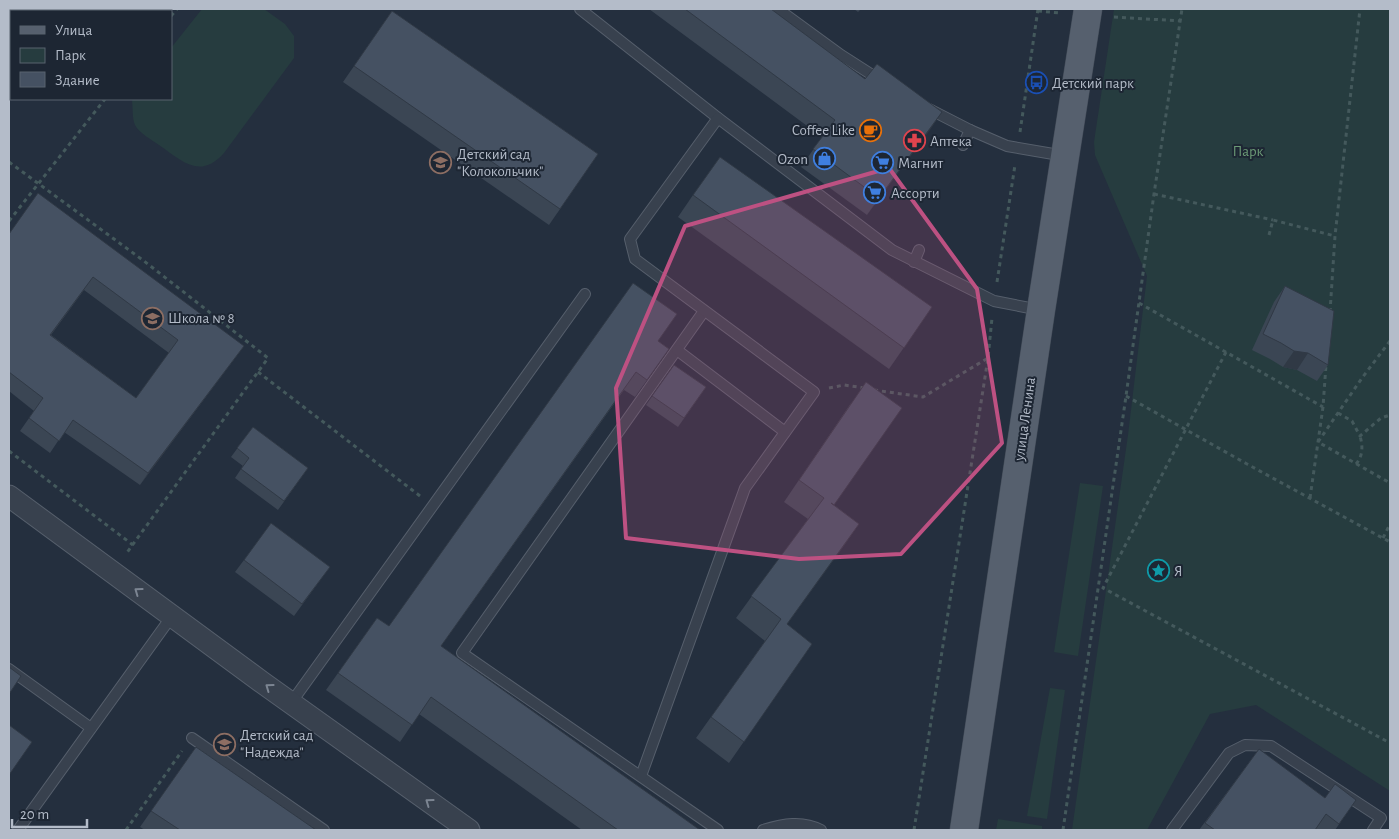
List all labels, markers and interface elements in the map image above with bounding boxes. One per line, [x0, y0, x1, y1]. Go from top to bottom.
legend [10, 10, 172, 100]
text: Улица [55, 23, 92, 38]
text: Парк [55, 48, 86, 63]
bus stop icon: Детский парк [1024, 71, 1048, 95]
text: Здание [55, 73, 100, 88]
place label: Детский парк [1052, 76, 1134, 91]
cafe icon: Coffee Like [859, 118, 883, 142]
place label: Coffee Like [792, 123, 855, 138]
pharmacy icon: Аптека [902, 129, 926, 153]
place label: Аптека [930, 134, 972, 149]
park label: Парк [1233, 144, 1264, 159]
place label: Детский сад "Колокольчик" [457, 147, 543, 179]
shop icon: Ozon [812, 147, 836, 171]
school or university icon: Детский сад "Колокольчик" [429, 151, 453, 175]
supermarket icon: Магнит [870, 151, 894, 175]
place label: Ozon [778, 152, 808, 167]
place label: Магнит [898, 156, 944, 171]
supermarket icon: Ассорти [863, 181, 887, 205]
place label: Ассорти [891, 186, 940, 201]
school or university icon: Школа № 8 [140, 306, 164, 330]
place label: Школа № 8 [168, 311, 235, 326]
street label: улица Ленина [1012, 376, 1038, 463]
place icon: Я [1146, 559, 1170, 583]
place label: Я [1174, 564, 1183, 579]
one-way arrow [134, 588, 144, 597]
one-way arrow [265, 684, 275, 693]
place label: Детский сад "Надежда" [240, 728, 313, 760]
school or university icon: Детский сад "Надежда" [212, 732, 236, 756]
scale bar [12, 796, 88, 828]
one-way arrow [426, 799, 435, 808]
text: 20 m [20, 807, 49, 822]

